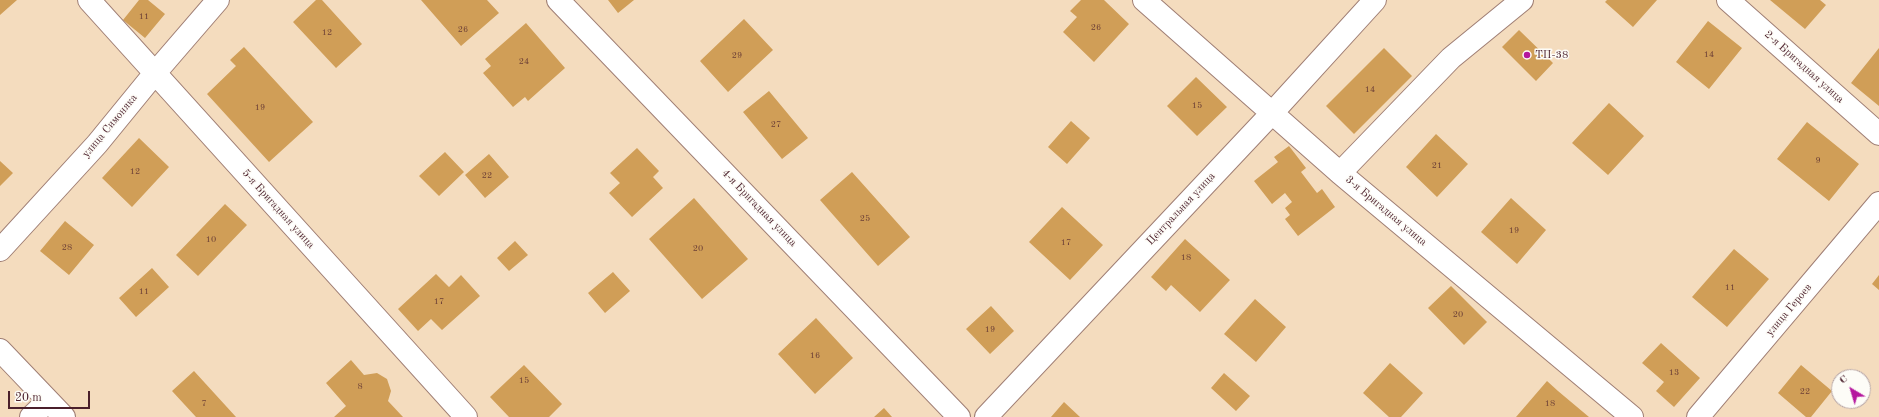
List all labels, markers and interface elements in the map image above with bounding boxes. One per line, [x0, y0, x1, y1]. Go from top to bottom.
house number: 11 [139, 12, 149, 22]
house number: 26 [1091, 23, 1101, 33]
house number: 26 [458, 25, 468, 35]
house number: 12 [322, 28, 332, 38]
street label: 2-я Бригадная улица [1762, 28, 1846, 106]
place label: ТП-38 [1535, 48, 1568, 62]
marker: ТП-38 [1522, 50, 1532, 60]
house number: 14 [1704, 50, 1714, 60]
house number: 29 [732, 51, 742, 61]
house number: 24 [519, 57, 529, 67]
house number: 14 [1365, 85, 1375, 95]
street label: улица Симоняка [80, 91, 140, 161]
house number: 15 [1192, 101, 1202, 111]
house number: 19 [255, 103, 265, 113]
house number: 27 [771, 120, 781, 130]
house number: 9 [1815, 156, 1821, 166]
house number: 21 [1432, 161, 1442, 171]
house number: 12 [130, 167, 140, 177]
street label: 5-я Бригадная улица [239, 167, 317, 251]
street label: 4-я Бригадная улица [719, 167, 799, 249]
street label: Центральная улица [1144, 170, 1218, 248]
house number: 22 [482, 171, 492, 181]
street label: 3-я Бригадная улица [1343, 173, 1429, 249]
house number: 25 [860, 214, 870, 224]
house number: 19 [1509, 226, 1519, 236]
house number: 10 [206, 235, 216, 245]
house number: 17 [1061, 238, 1071, 248]
house number: 28 [62, 243, 72, 253]
house number: 20 [693, 244, 703, 254]
house number: 18 [1181, 253, 1191, 263]
street label: улица Героев [1763, 281, 1815, 339]
house number: 11 [1725, 283, 1735, 293]
house number: 11 [139, 287, 149, 297]
house number: 17 [434, 297, 444, 307]
house number: 20 [1453, 310, 1463, 320]
house number: 19 [985, 325, 995, 335]
house number: 16 [810, 351, 820, 361]
house number: 13 [1669, 368, 1679, 378]
north arrow [1831, 369, 1871, 409]
text: С [1838, 373, 1850, 387]
house number: 15 [519, 376, 529, 386]
house number: 8 [357, 382, 363, 392]
scale bar [10, 383, 92, 409]
house number: 22 [1800, 387, 1810, 397]
text: 20 m [15, 392, 42, 404]
house number: 7 [201, 399, 207, 409]
house number: 18 [1545, 399, 1555, 409]

